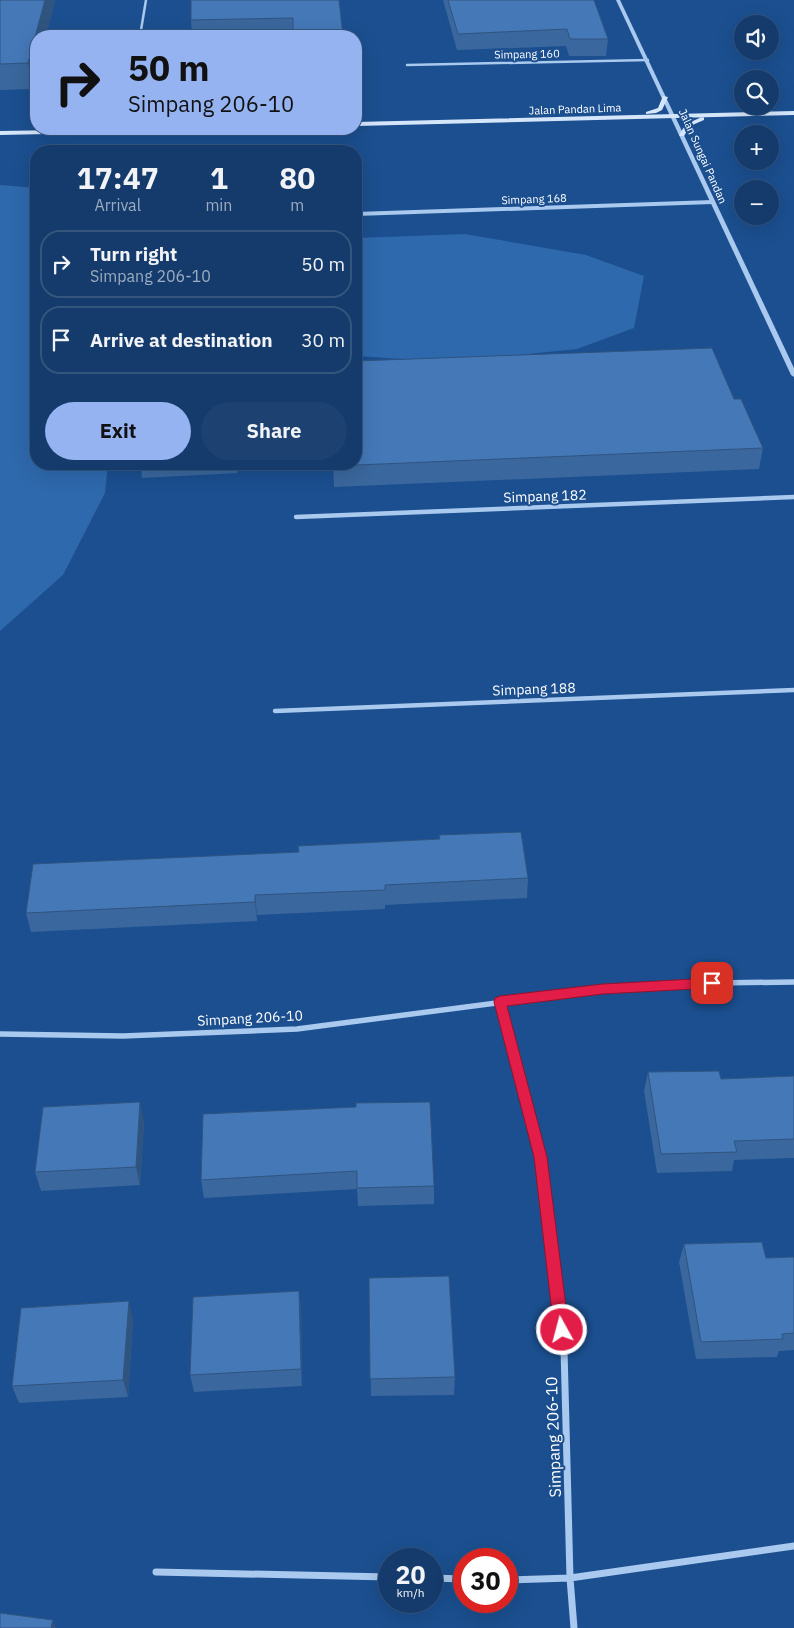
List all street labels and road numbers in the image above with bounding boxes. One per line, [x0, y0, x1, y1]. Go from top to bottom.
street label: Simpang 160 [494, 46, 560, 62]
street label: Jalan Pandan Lima [528, 100, 622, 118]
street label: Jalan Sungai Pandan [676, 106, 730, 206]
street label: Simpang 168 [501, 191, 567, 207]
street label: Simpang 182 [503, 486, 587, 506]
street label: Simpang 188 [492, 679, 576, 699]
street label: Simpang 206-10 [197, 1006, 303, 1030]
street label: Simpang 206-10 [541, 1376, 565, 1498]

